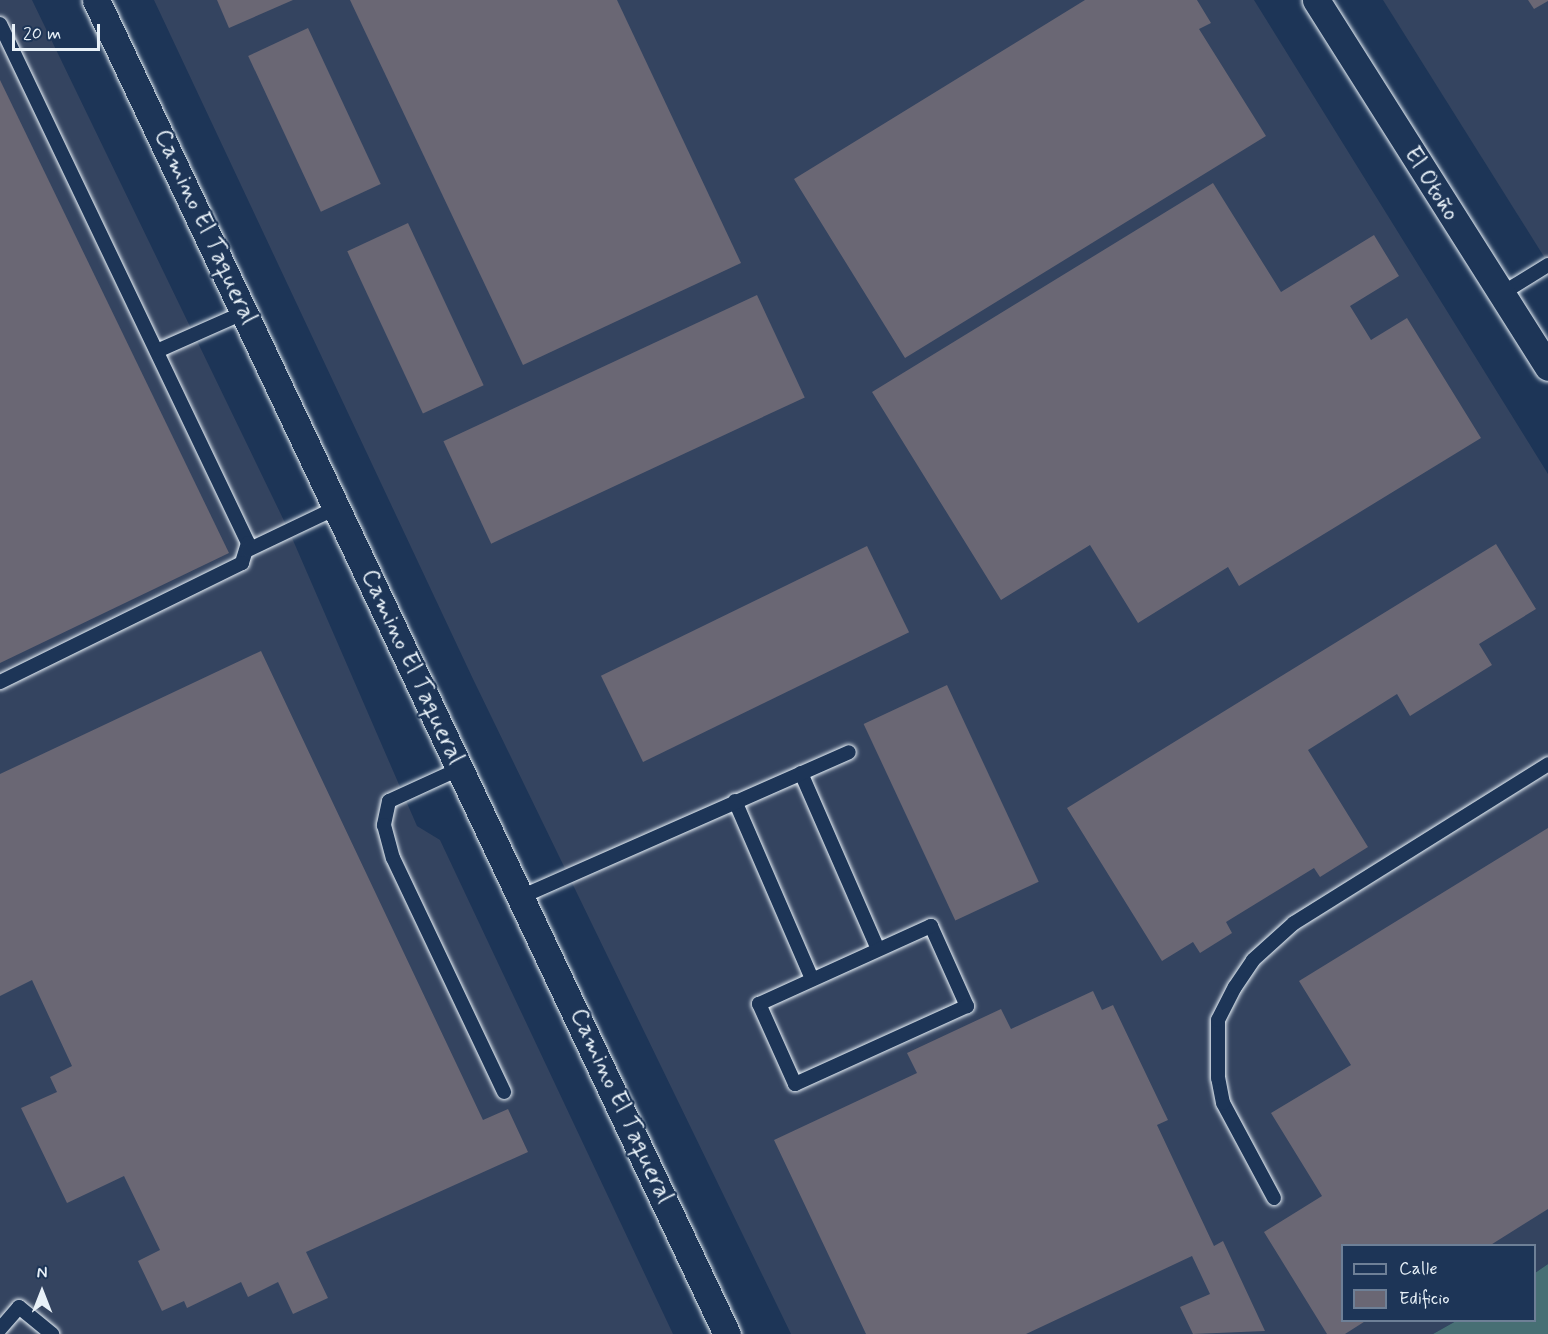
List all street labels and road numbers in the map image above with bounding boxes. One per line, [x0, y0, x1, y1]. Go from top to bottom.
street label: Camino El Taqueral [149, 129, 261, 325]
street label: El Otoño [1395, 139, 1467, 229]
street label: Camino El Taqueral [356, 569, 468, 765]
street label: Camino El Taqueral [565, 1008, 677, 1204]

